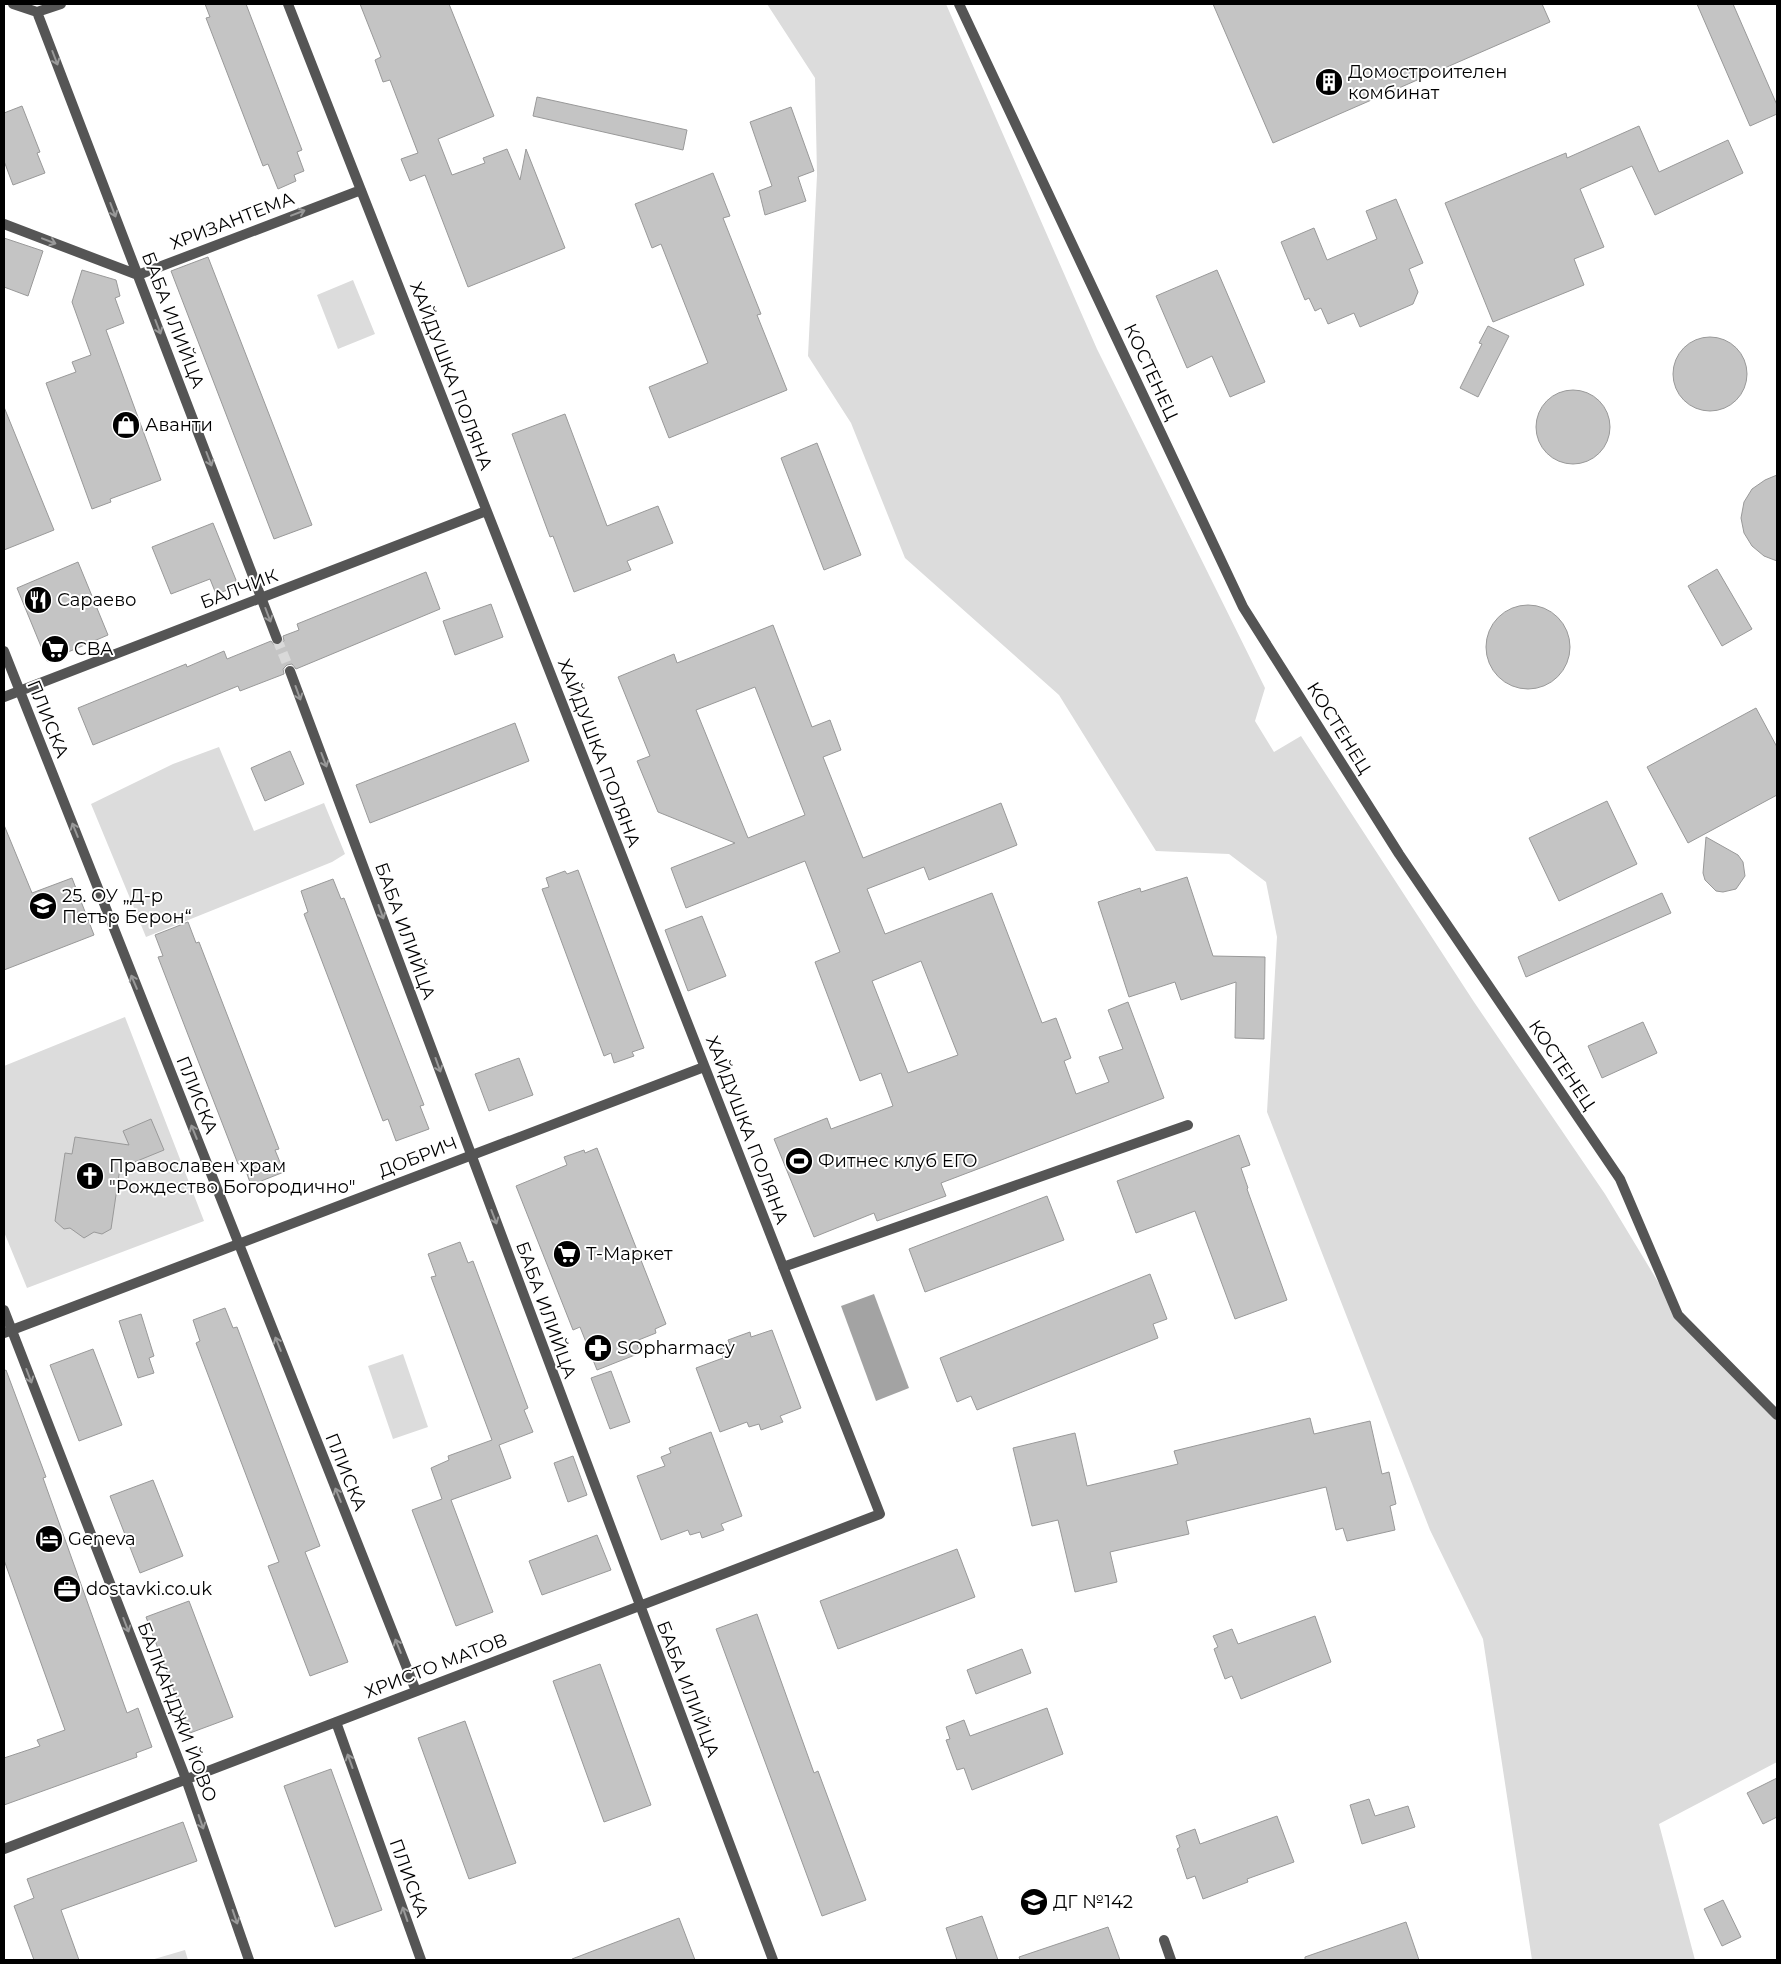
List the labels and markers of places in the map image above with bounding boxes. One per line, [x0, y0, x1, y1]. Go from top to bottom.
place label: Домостроителен комбинат [1348, 61, 1507, 104]
building icon: Домостроителен комбинат [1314, 67, 1344, 97]
shop icon: Аванти [111, 410, 141, 440]
place label: Аванти [145, 414, 213, 436]
restaurant icon: Сараево [23, 585, 53, 615]
place label: Сараево [57, 589, 137, 611]
supermarket icon: CBA [40, 634, 70, 664]
place label: CBA [74, 638, 113, 660]
place label: 25. ОУ „Д-р Петър Берон“ [62, 885, 192, 928]
school or university icon: 25. ОУ „Д-р Петър Берон“ [28, 891, 58, 921]
sports icon: Фитнес клуб ЕГО [784, 1146, 814, 1176]
place label: Фитнес клуб ЕГО [818, 1150, 978, 1172]
place label: Православен храм "Рождество Богородично" [109, 1155, 355, 1198]
church icon: Православен храм "Рождество Богородично" [75, 1161, 105, 1191]
supermarket icon: Т-Маркет [552, 1239, 582, 1269]
place label: Т-Маркет [586, 1243, 673, 1265]
pharmacy icon: SOpharmacy [583, 1333, 613, 1363]
place label: SOpharmacy [617, 1337, 735, 1359]
hotel icon: Geneva [34, 1524, 64, 1554]
place label: Geneva [68, 1528, 136, 1550]
office icon: dostavki.co.uk [52, 1574, 82, 1604]
place label: dostavki.co.uk [86, 1578, 212, 1600]
school or university icon: ДГ №142 [1019, 1887, 1049, 1917]
place label: ДГ №142 [1053, 1891, 1133, 1913]

